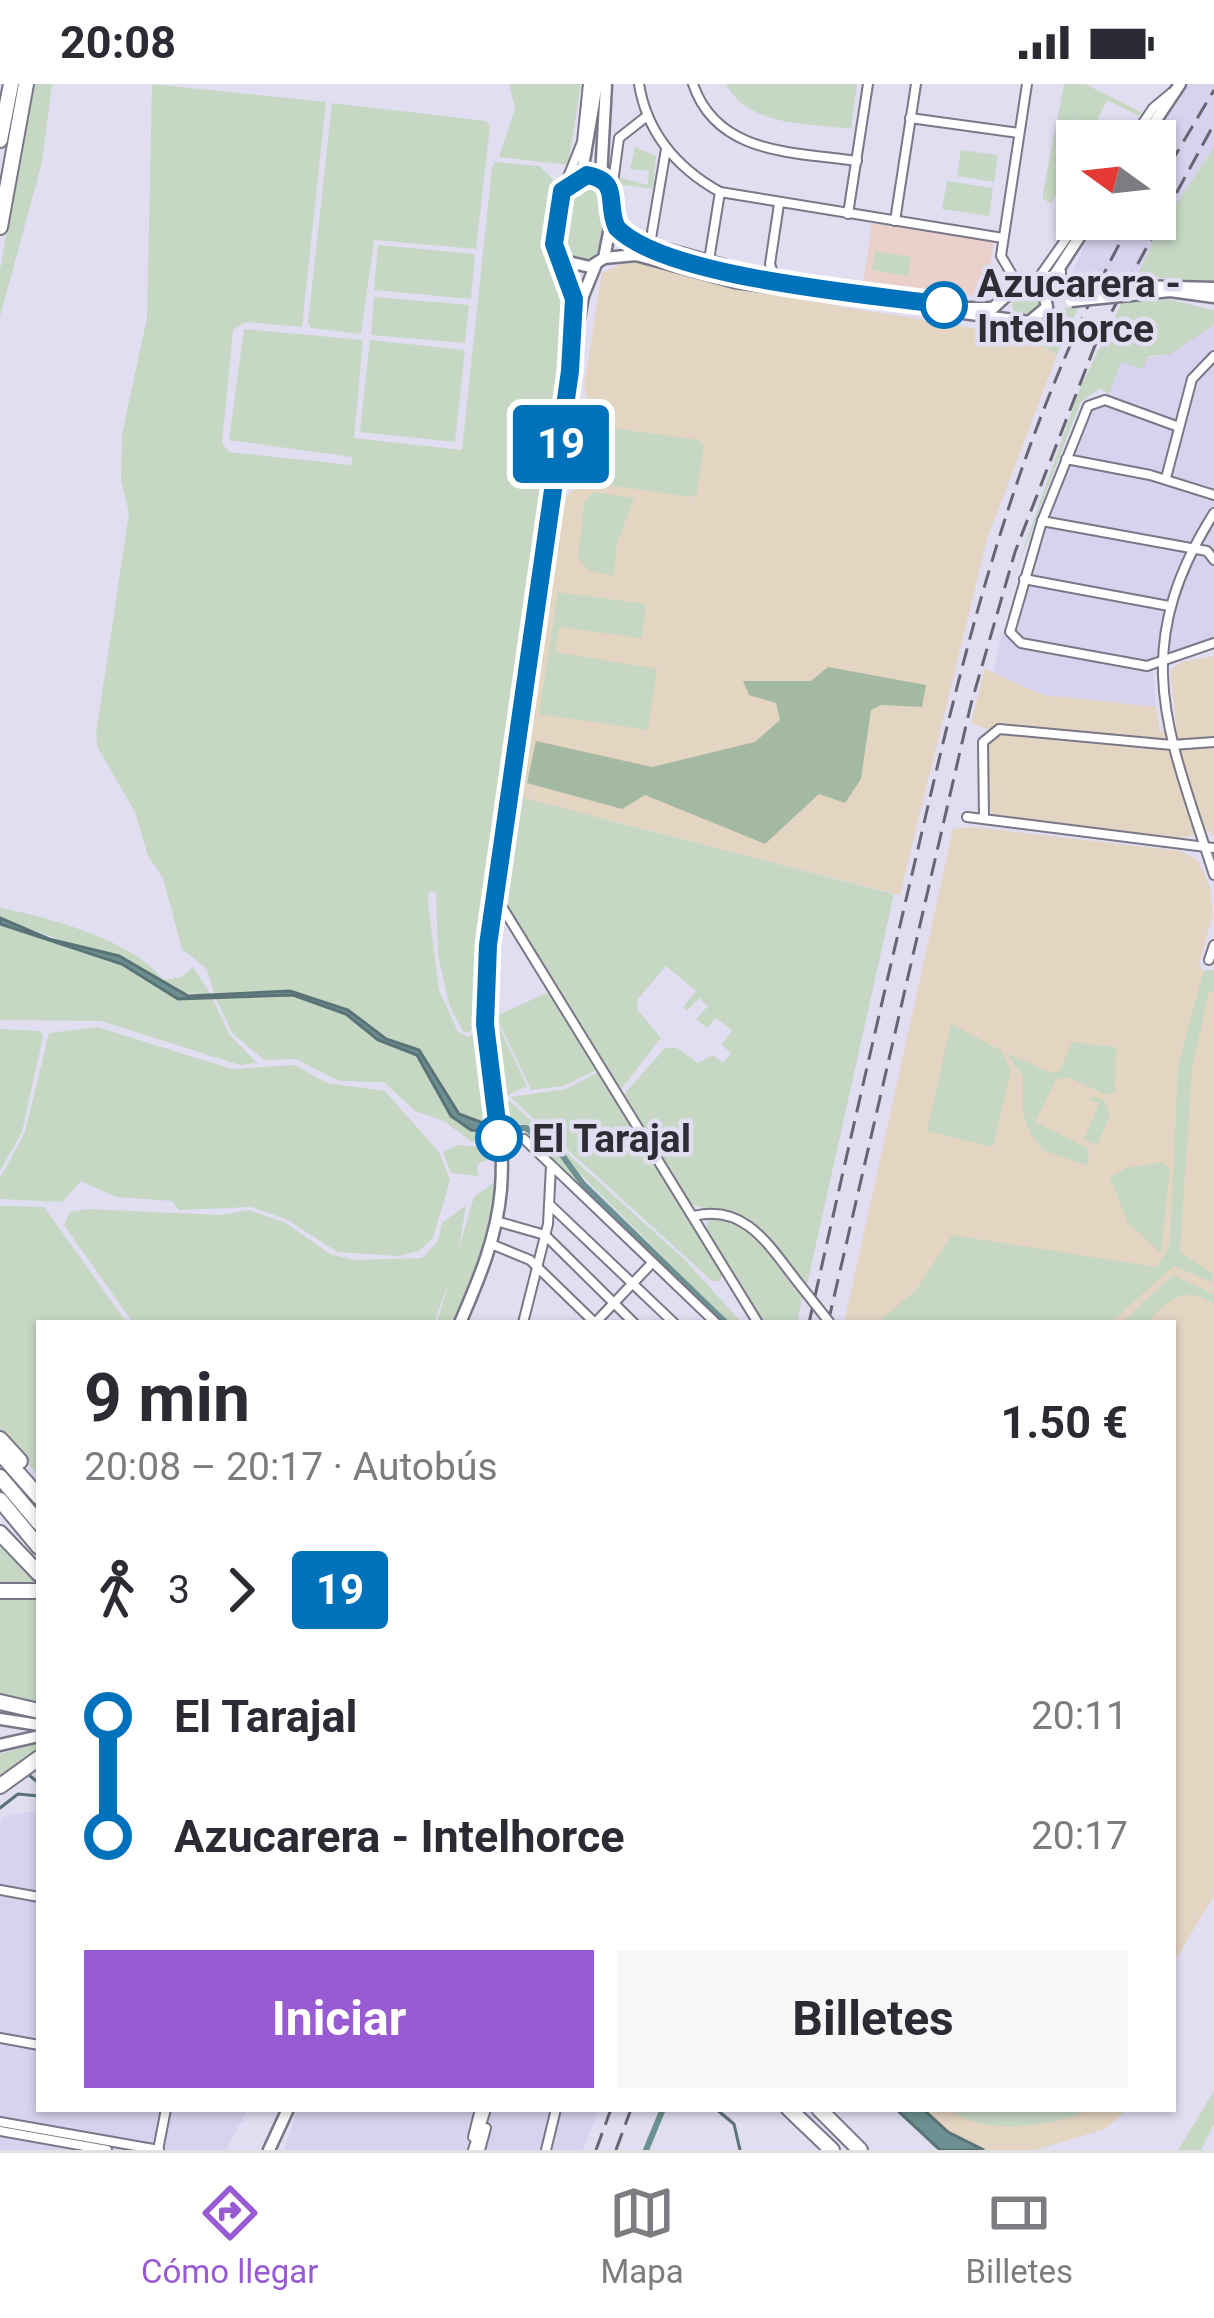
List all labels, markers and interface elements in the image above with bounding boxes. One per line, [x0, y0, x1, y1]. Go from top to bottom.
text: 20:08 [60, 16, 176, 69]
north arrow [1056, 120, 1176, 240]
map controls [1056, 120, 1176, 240]
place label: Azucarera - Intelhorce [977, 261, 1181, 352]
marker: Azucarera - Intelhorce [922, 283, 966, 327]
line badge: 19 [507, 405, 615, 483]
text: 19 [537, 419, 585, 468]
marker: El Tarajal [477, 1116, 521, 1160]
place label: El Tarajal [532, 1116, 691, 1162]
text: 9 min [84, 1360, 250, 1437]
text: 1.50 € [1000, 1396, 1128, 1449]
text: 20:08 – 20:17 · Autobús [84, 1444, 498, 1490]
icon: walk [84, 1557, 150, 1623]
icon: forward [208, 1557, 274, 1623]
text: 19 [316, 1565, 364, 1614]
text: 3 [168, 1567, 190, 1613]
text: El Tarajal [174, 1690, 357, 1743]
text: 20:11 [1031, 1693, 1128, 1739]
text: Azucarera - Intelhorce [174, 1810, 625, 1863]
text: 20:17 [1031, 1813, 1128, 1859]
button: Iniciar [84, 1950, 594, 2088]
button: Billetes [618, 1950, 1128, 2088]
tab: Cómo llegar [141, 2180, 318, 2291]
tab: Mapa [600, 2180, 684, 2291]
tab: Billetes [966, 2180, 1073, 2291]

